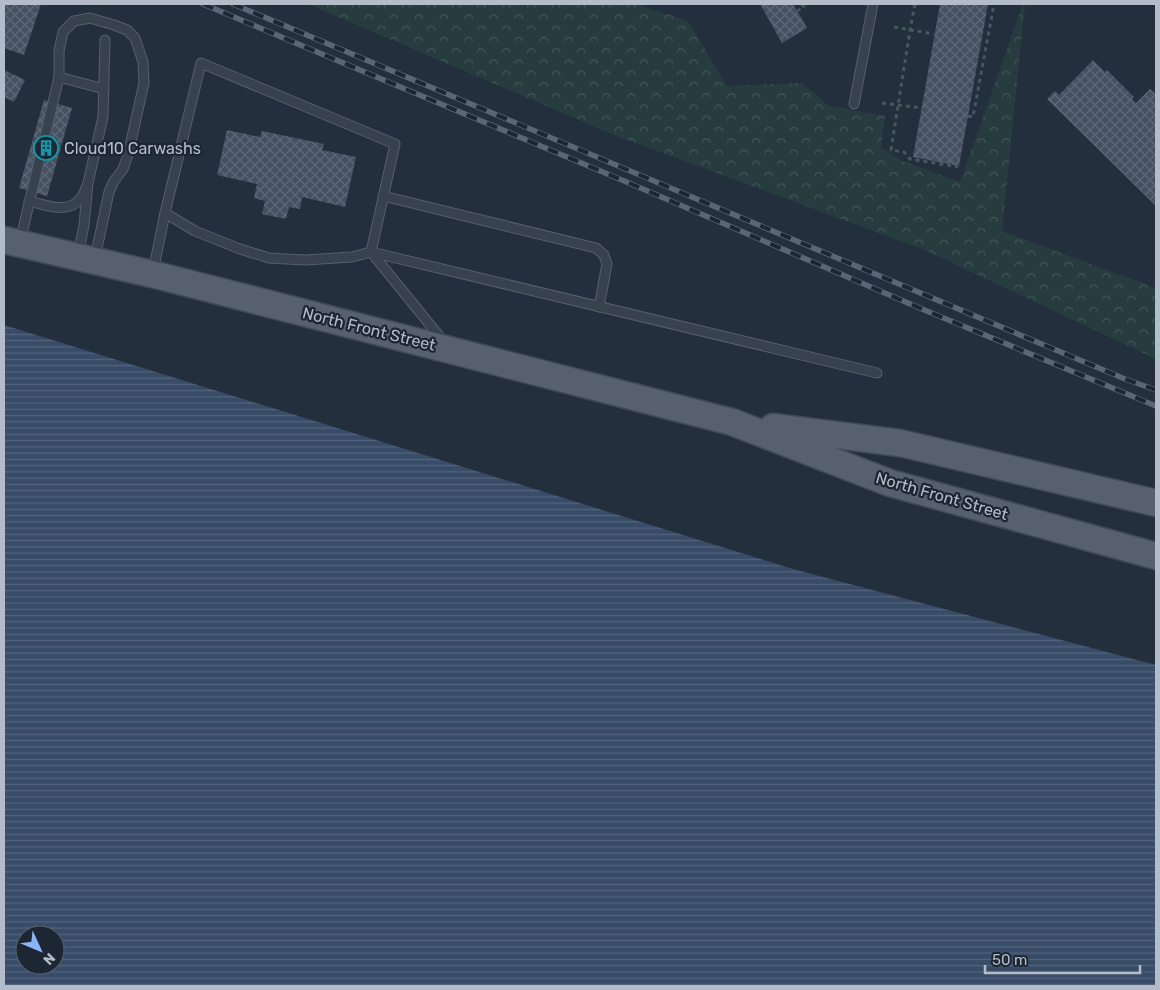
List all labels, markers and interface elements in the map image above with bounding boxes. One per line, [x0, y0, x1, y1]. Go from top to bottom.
building icon: Cloud10 Carwashs [33, 135, 59, 161]
place label: Cloud10 Carwashs [64, 139, 201, 158]
street label: North Front Street [300, 303, 438, 355]
street label: North Front Street [874, 468, 1010, 524]
north arrow [15, 925, 65, 975]
scale bar [985, 942, 1140, 974]
text: N [39, 949, 59, 968]
text: 50 m [992, 951, 1027, 969]

